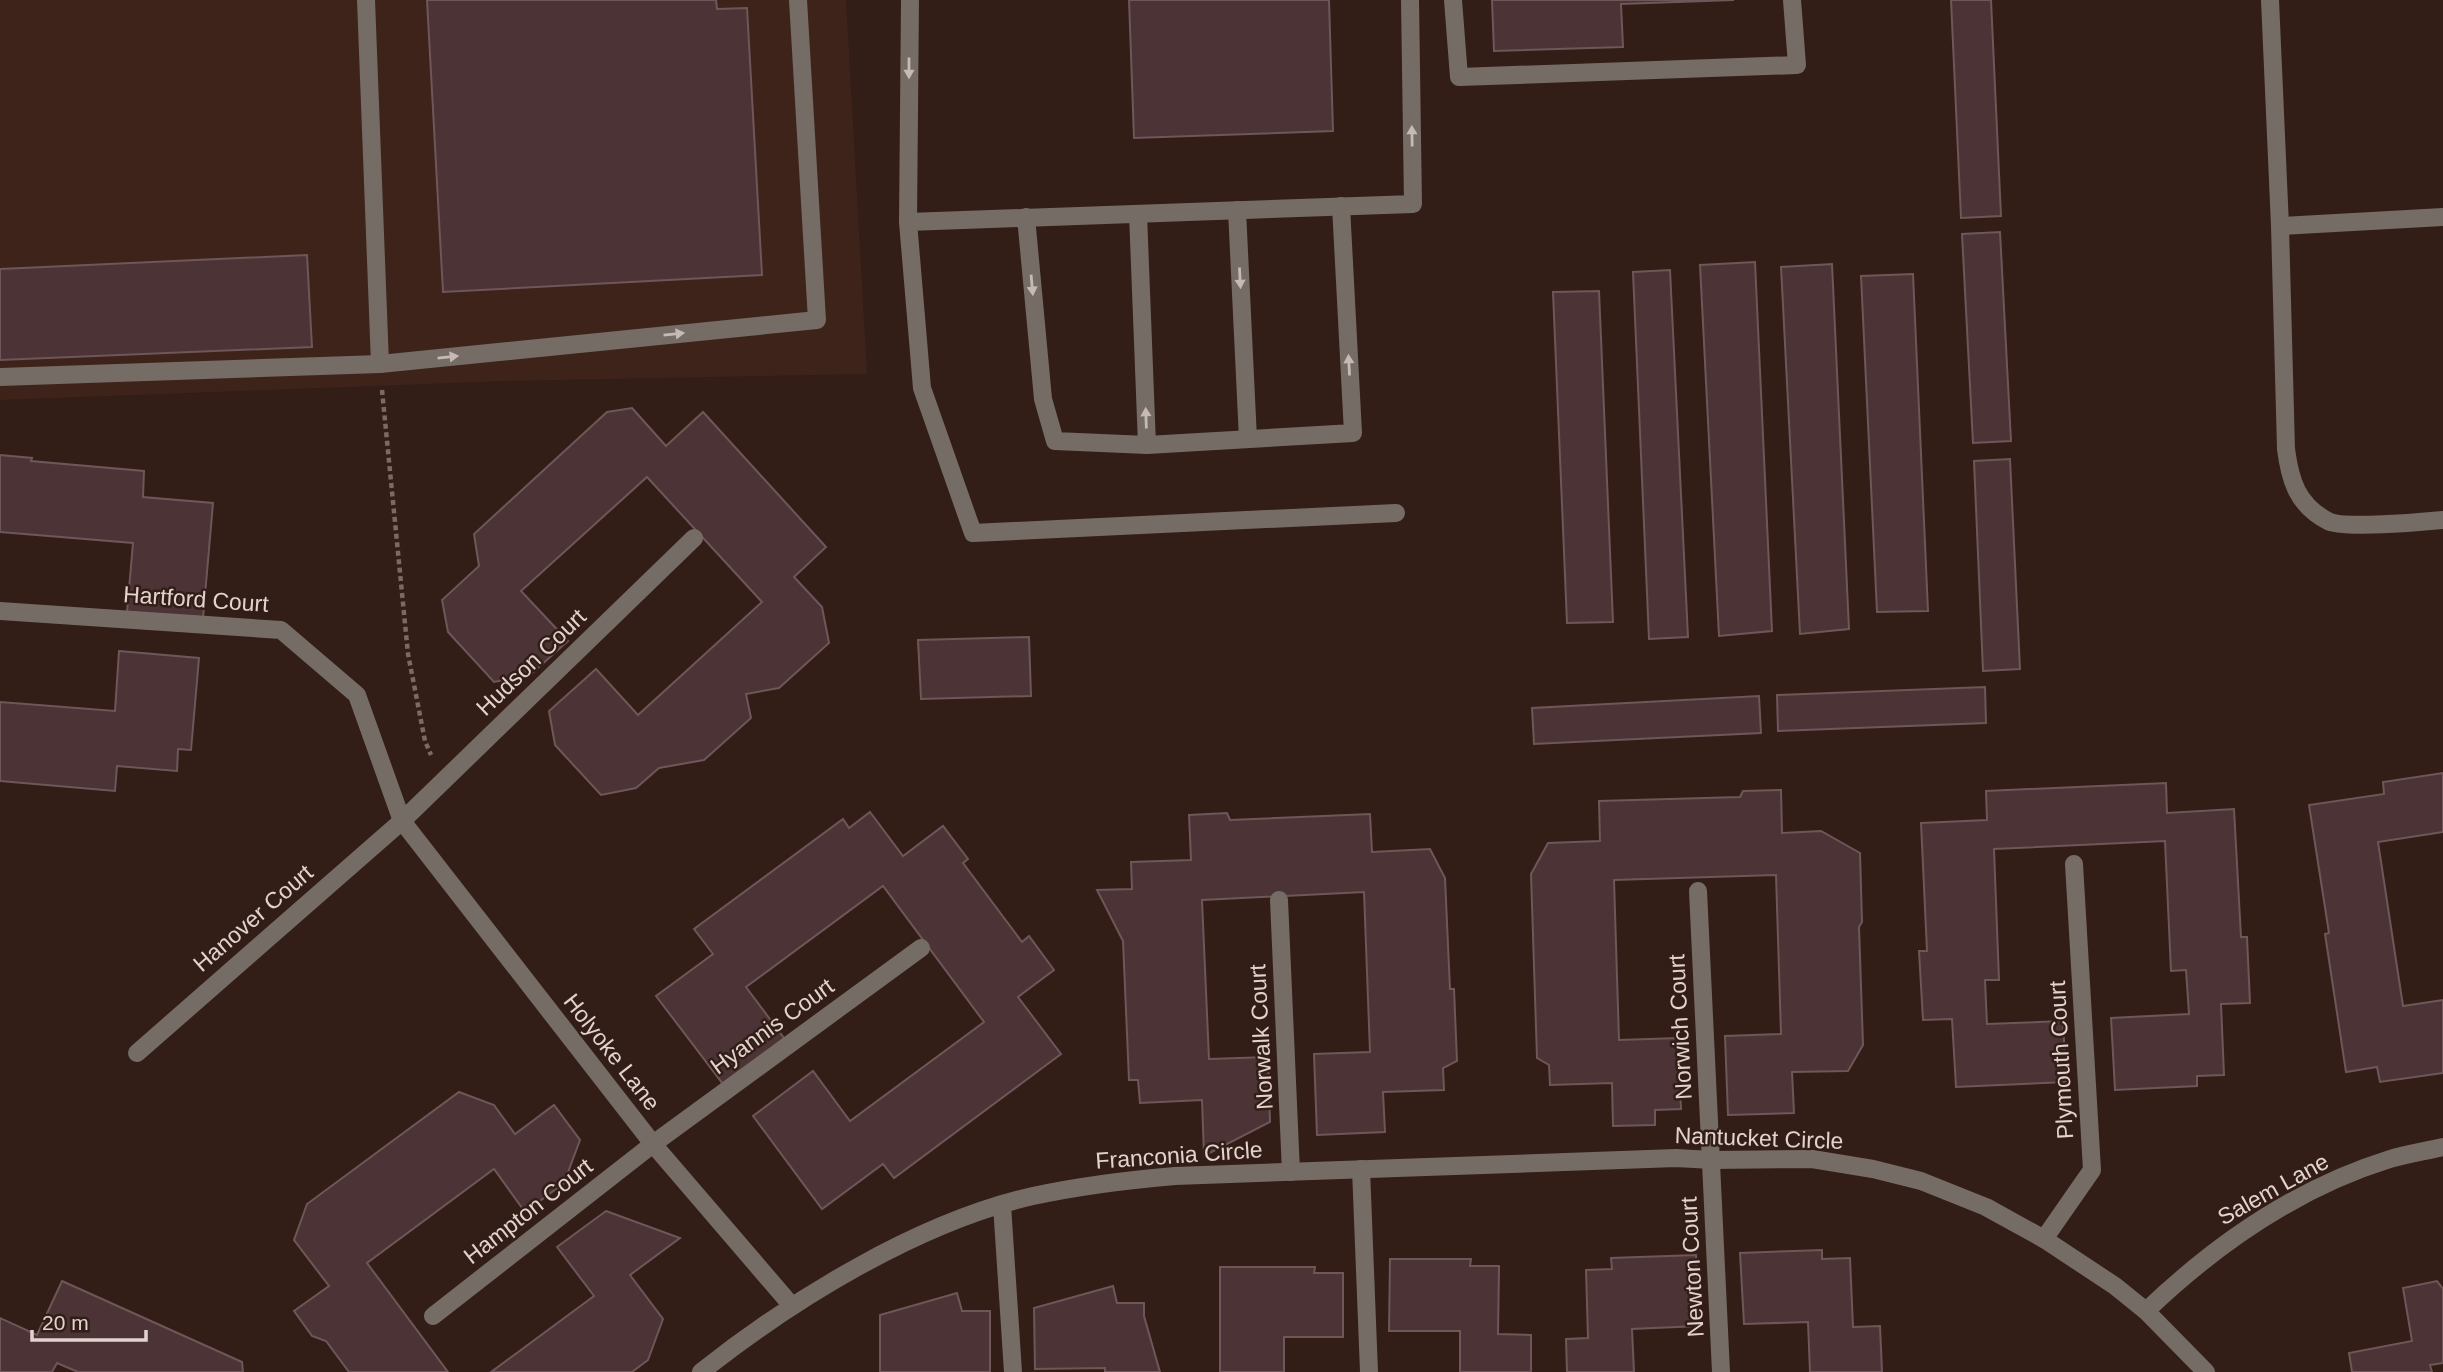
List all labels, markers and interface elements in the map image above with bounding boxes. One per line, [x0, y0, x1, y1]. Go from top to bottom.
one-way arrow [903, 57, 915, 79]
one-way arrow [1406, 124, 1418, 146]
one-way arrow [1235, 267, 1246, 289]
one-way arrow [1027, 275, 1038, 297]
one-way arrow [664, 328, 686, 339]
one-way arrow [437, 351, 459, 362]
one-way arrow [1344, 354, 1355, 376]
one-way arrow [1140, 407, 1152, 429]
street label: Hartford Court [122, 581, 270, 617]
street label: Hudson Court [471, 603, 592, 721]
street label: Hanover Court [188, 859, 318, 977]
street label: Norwich Court [1663, 953, 1697, 1100]
street label: Norwalk Court [1244, 963, 1278, 1110]
street label: Hyannis Court [705, 972, 839, 1079]
street label: Plymouth Court [2044, 980, 2078, 1140]
street label: Holyoke Lane [558, 989, 666, 1115]
street label: Nantucket Circle [1674, 1122, 1844, 1154]
street label: Franconia Circle [1095, 1136, 1263, 1174]
street label: Salem Lane [2213, 1148, 2333, 1230]
street label: Hampton Court [459, 1152, 598, 1269]
street label: Newton Court [1675, 1196, 1709, 1338]
scale bar [32, 1298, 145, 1342]
text: 20 m [42, 1311, 89, 1334]

